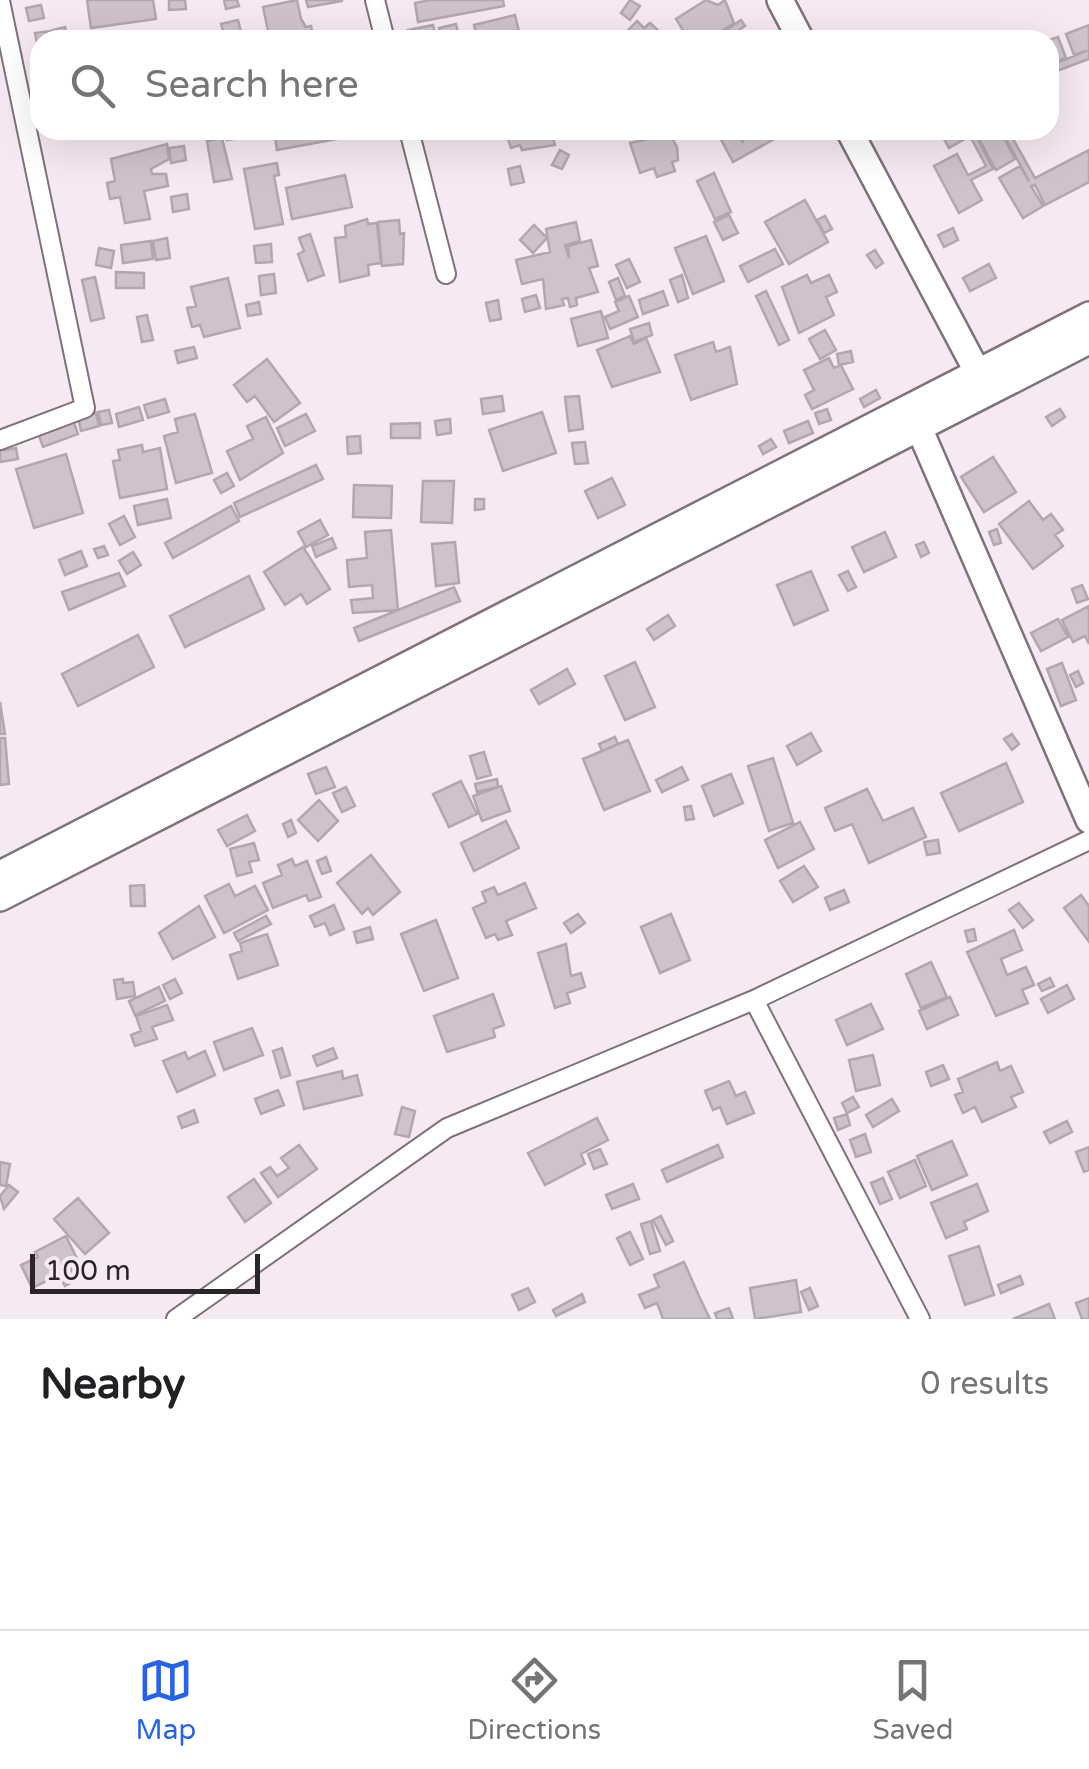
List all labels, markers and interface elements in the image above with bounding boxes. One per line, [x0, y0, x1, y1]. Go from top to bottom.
search box [30, 30, 1059, 140]
icon: search [65, 58, 120, 113]
text: Search here [145, 62, 359, 108]
scale bar [30, 1249, 260, 1294]
text: 100 m [45, 1254, 131, 1288]
text: Nearby [40, 1359, 185, 1410]
text: 0 results [920, 1365, 1049, 1403]
tab: Map [136, 1653, 196, 1747]
tab: Directions [467, 1653, 601, 1747]
tab: Saved [872, 1653, 953, 1747]

